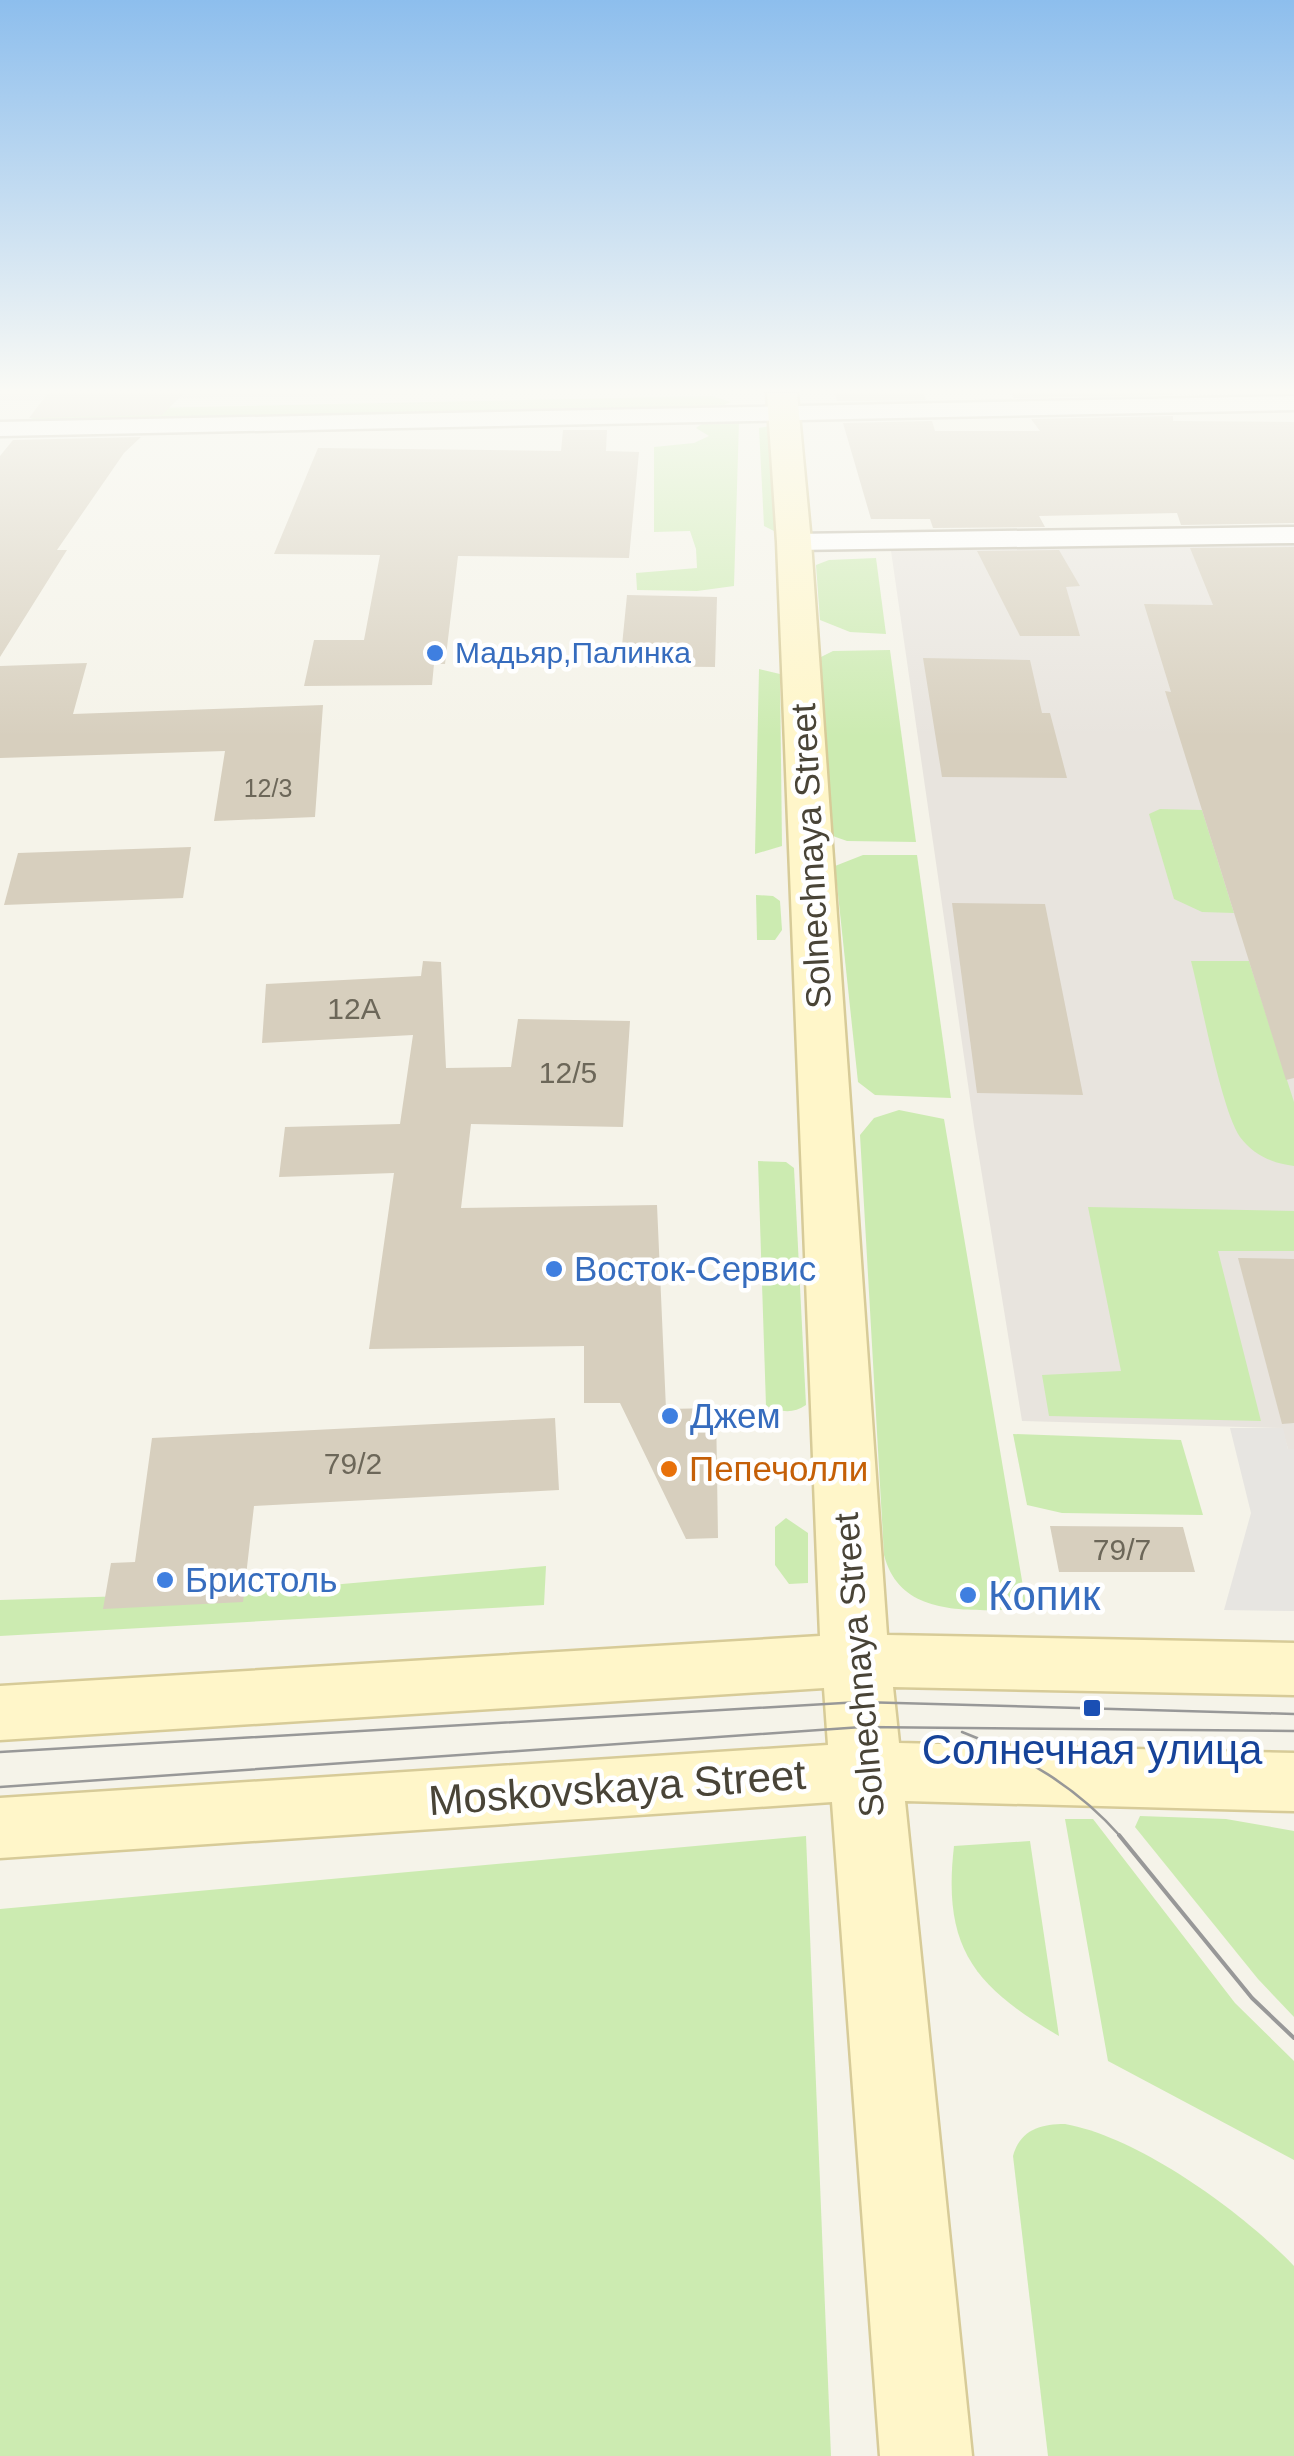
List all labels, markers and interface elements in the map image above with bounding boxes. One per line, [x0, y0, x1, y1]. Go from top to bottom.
place label: Мадьяр,Палинка [455, 636, 691, 669]
marker: Мадьяр,Палинка [424, 642, 446, 664]
street label: Solnechnaya Street [783, 702, 838, 1010]
house number: 12/3 [244, 774, 292, 802]
house number: 12А [327, 992, 381, 1025]
house number: 12/5 [539, 1056, 597, 1089]
place label: Восток-Сервис [574, 1249, 816, 1288]
marker: Восток-Сервис [543, 1258, 565, 1280]
place label: Джем [690, 1396, 781, 1435]
marker: Джем [659, 1405, 681, 1427]
house number: 79/2 [324, 1447, 382, 1480]
place label: Пепечолли [689, 1449, 868, 1488]
marker: Пепечолли [658, 1458, 680, 1480]
street label: Solnechnaya Street [826, 1511, 891, 1819]
house number: 79/7 [1093, 1533, 1151, 1566]
place label: Бристоль [185, 1560, 337, 1599]
marker: Бристоль [154, 1569, 176, 1591]
place label: Копик [988, 1572, 1101, 1619]
marker: Копик [957, 1584, 979, 1606]
marker: Солнечная улица [1081, 1697, 1103, 1719]
place label: Солнечная улица [922, 1726, 1263, 1773]
street label: Moskovskaya Street [427, 1751, 808, 1824]

